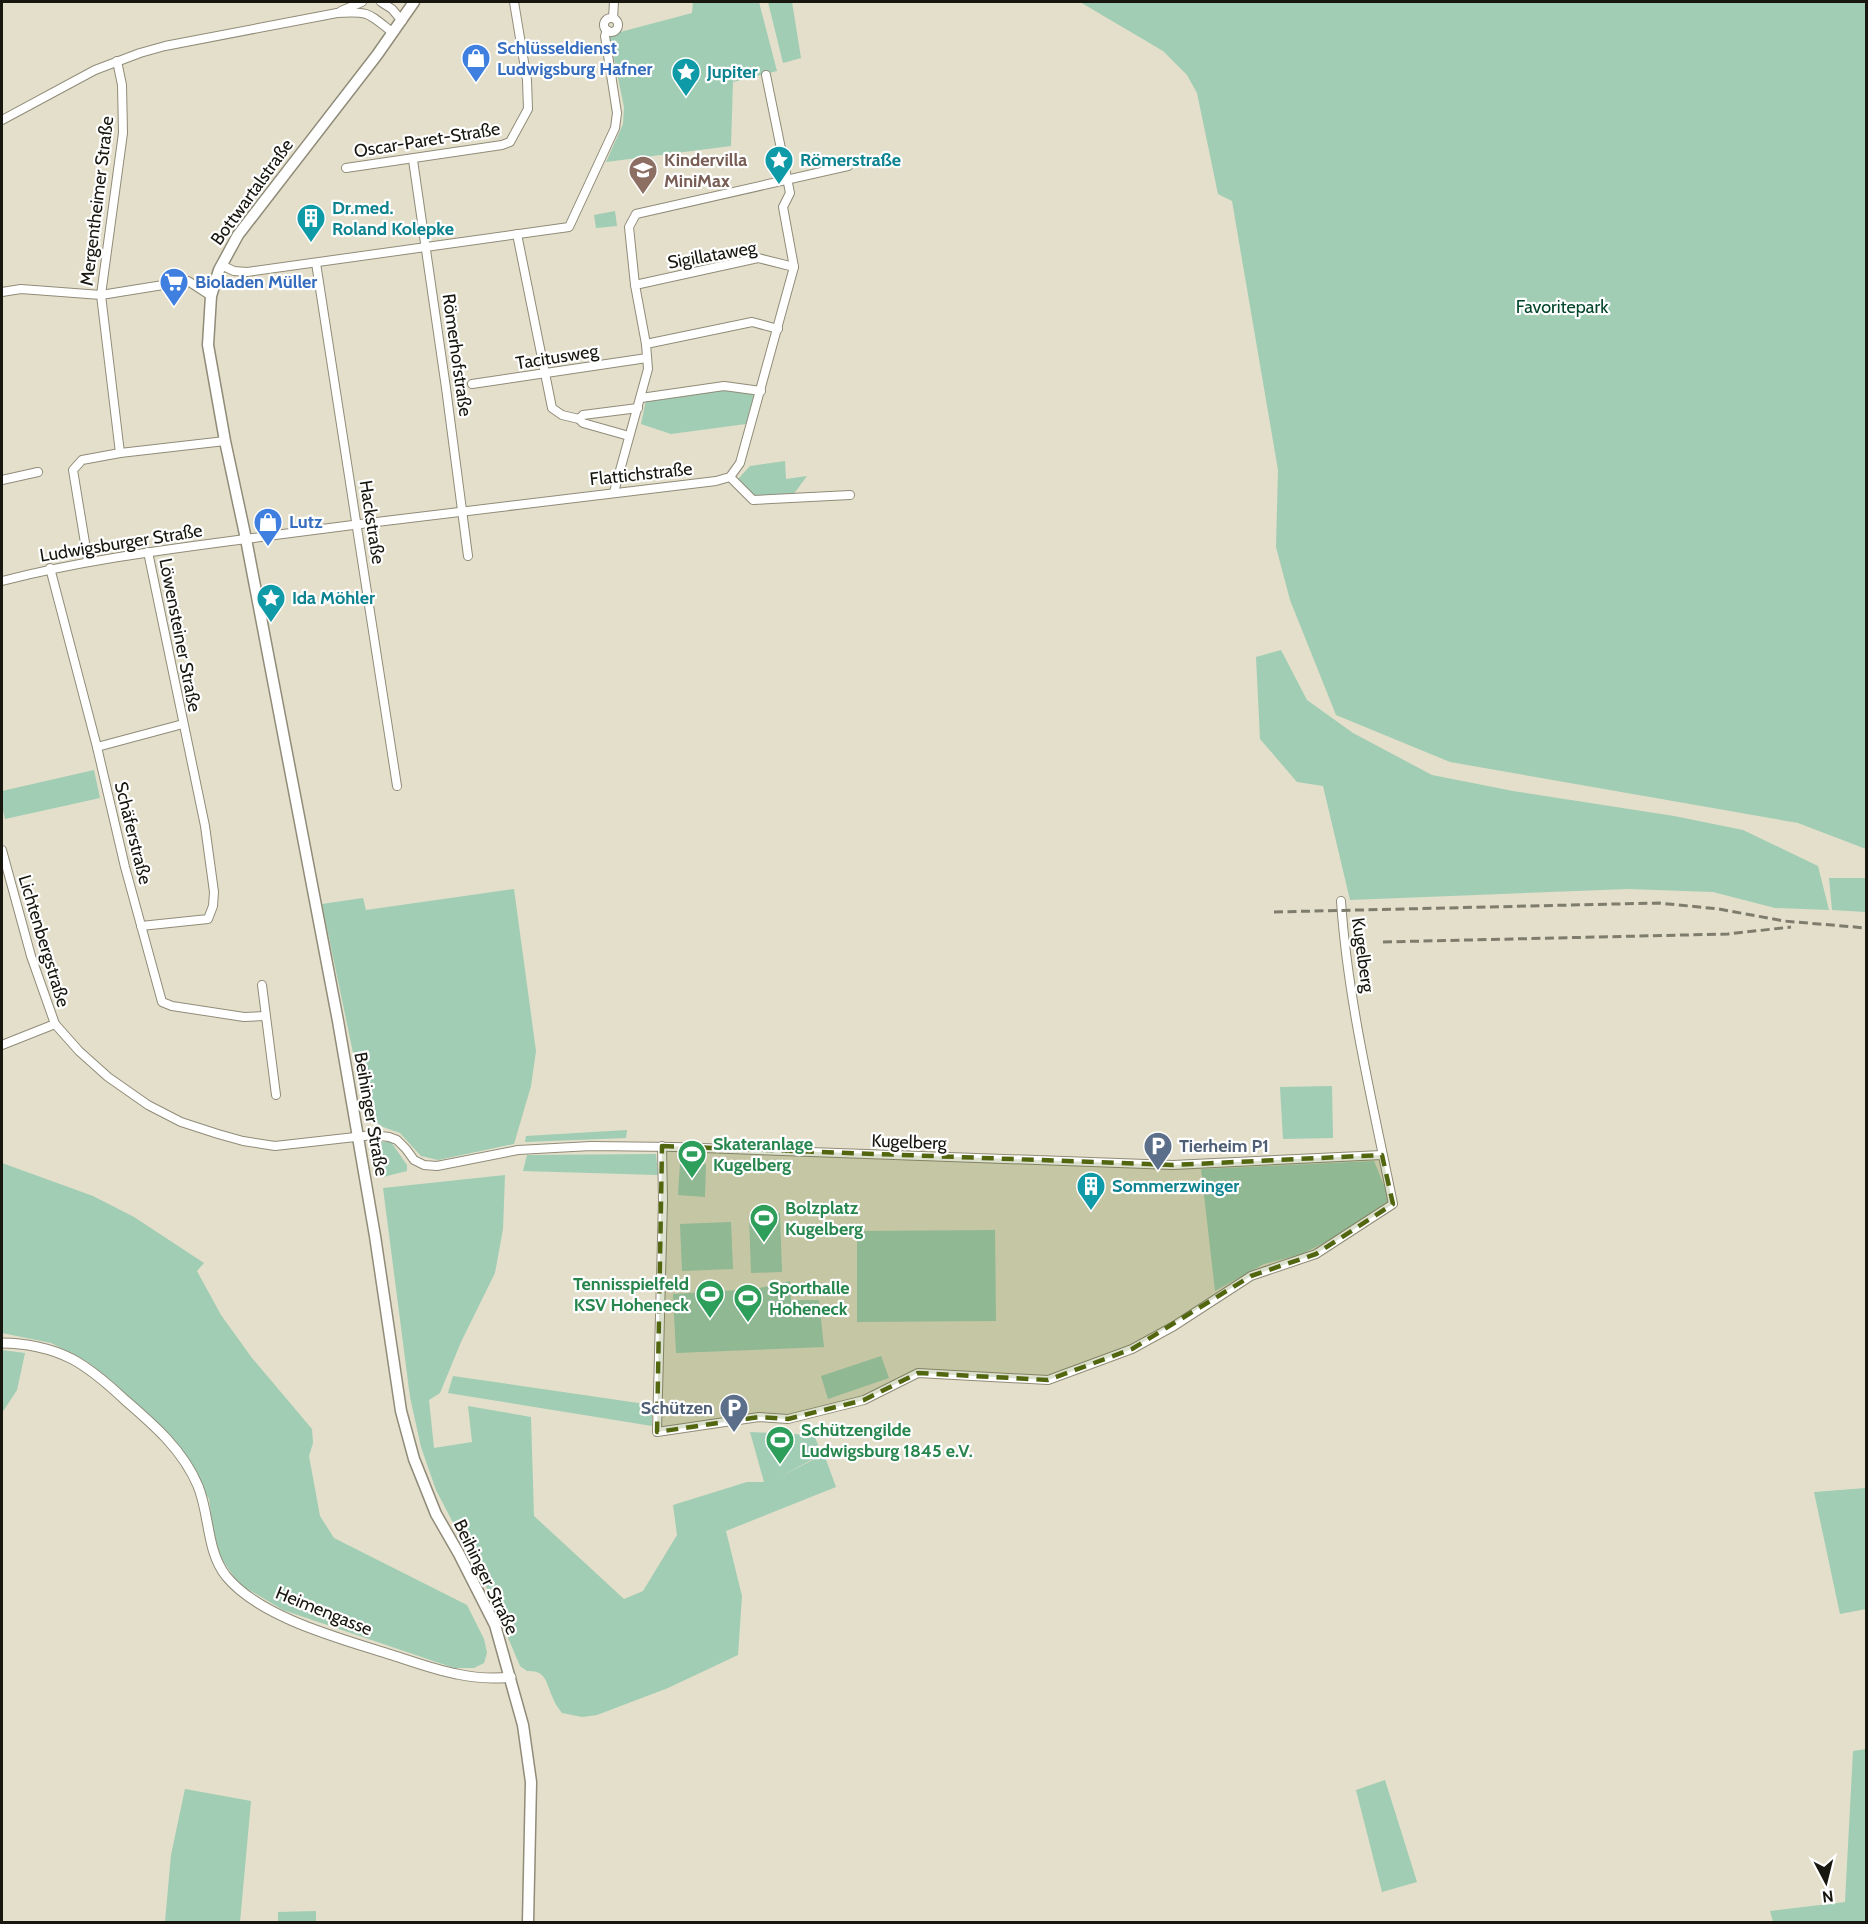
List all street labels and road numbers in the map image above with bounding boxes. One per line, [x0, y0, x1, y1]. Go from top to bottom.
street label: Mergentheimer Straße [76, 115, 118, 287]
street label: Oscar-Paret-Straße [352, 118, 502, 162]
street label: Bottwartalstraße [206, 135, 298, 249]
street label: Sigillataweg [666, 236, 759, 274]
street label: Römerhofstraße [437, 292, 477, 418]
street label: Tacitusweg [514, 339, 601, 374]
street label: Flattichstraße [589, 458, 693, 490]
street label: Hackstraße [355, 478, 389, 566]
street label: Ludwigsburger Straße [38, 519, 204, 567]
street label: Löwensteiner Straße [154, 556, 206, 714]
street label: Schäferstraße [110, 779, 156, 887]
street label: Lichtenbergstraße [13, 872, 75, 1010]
street label: Kugelberg [1347, 916, 1379, 995]
street label: Beihinger Straße [349, 1050, 393, 1178]
street label: Kugelberg [871, 1130, 948, 1154]
street label: Beihinger Straße [449, 1516, 523, 1638]
street label: Heimengasse [272, 1582, 376, 1640]

